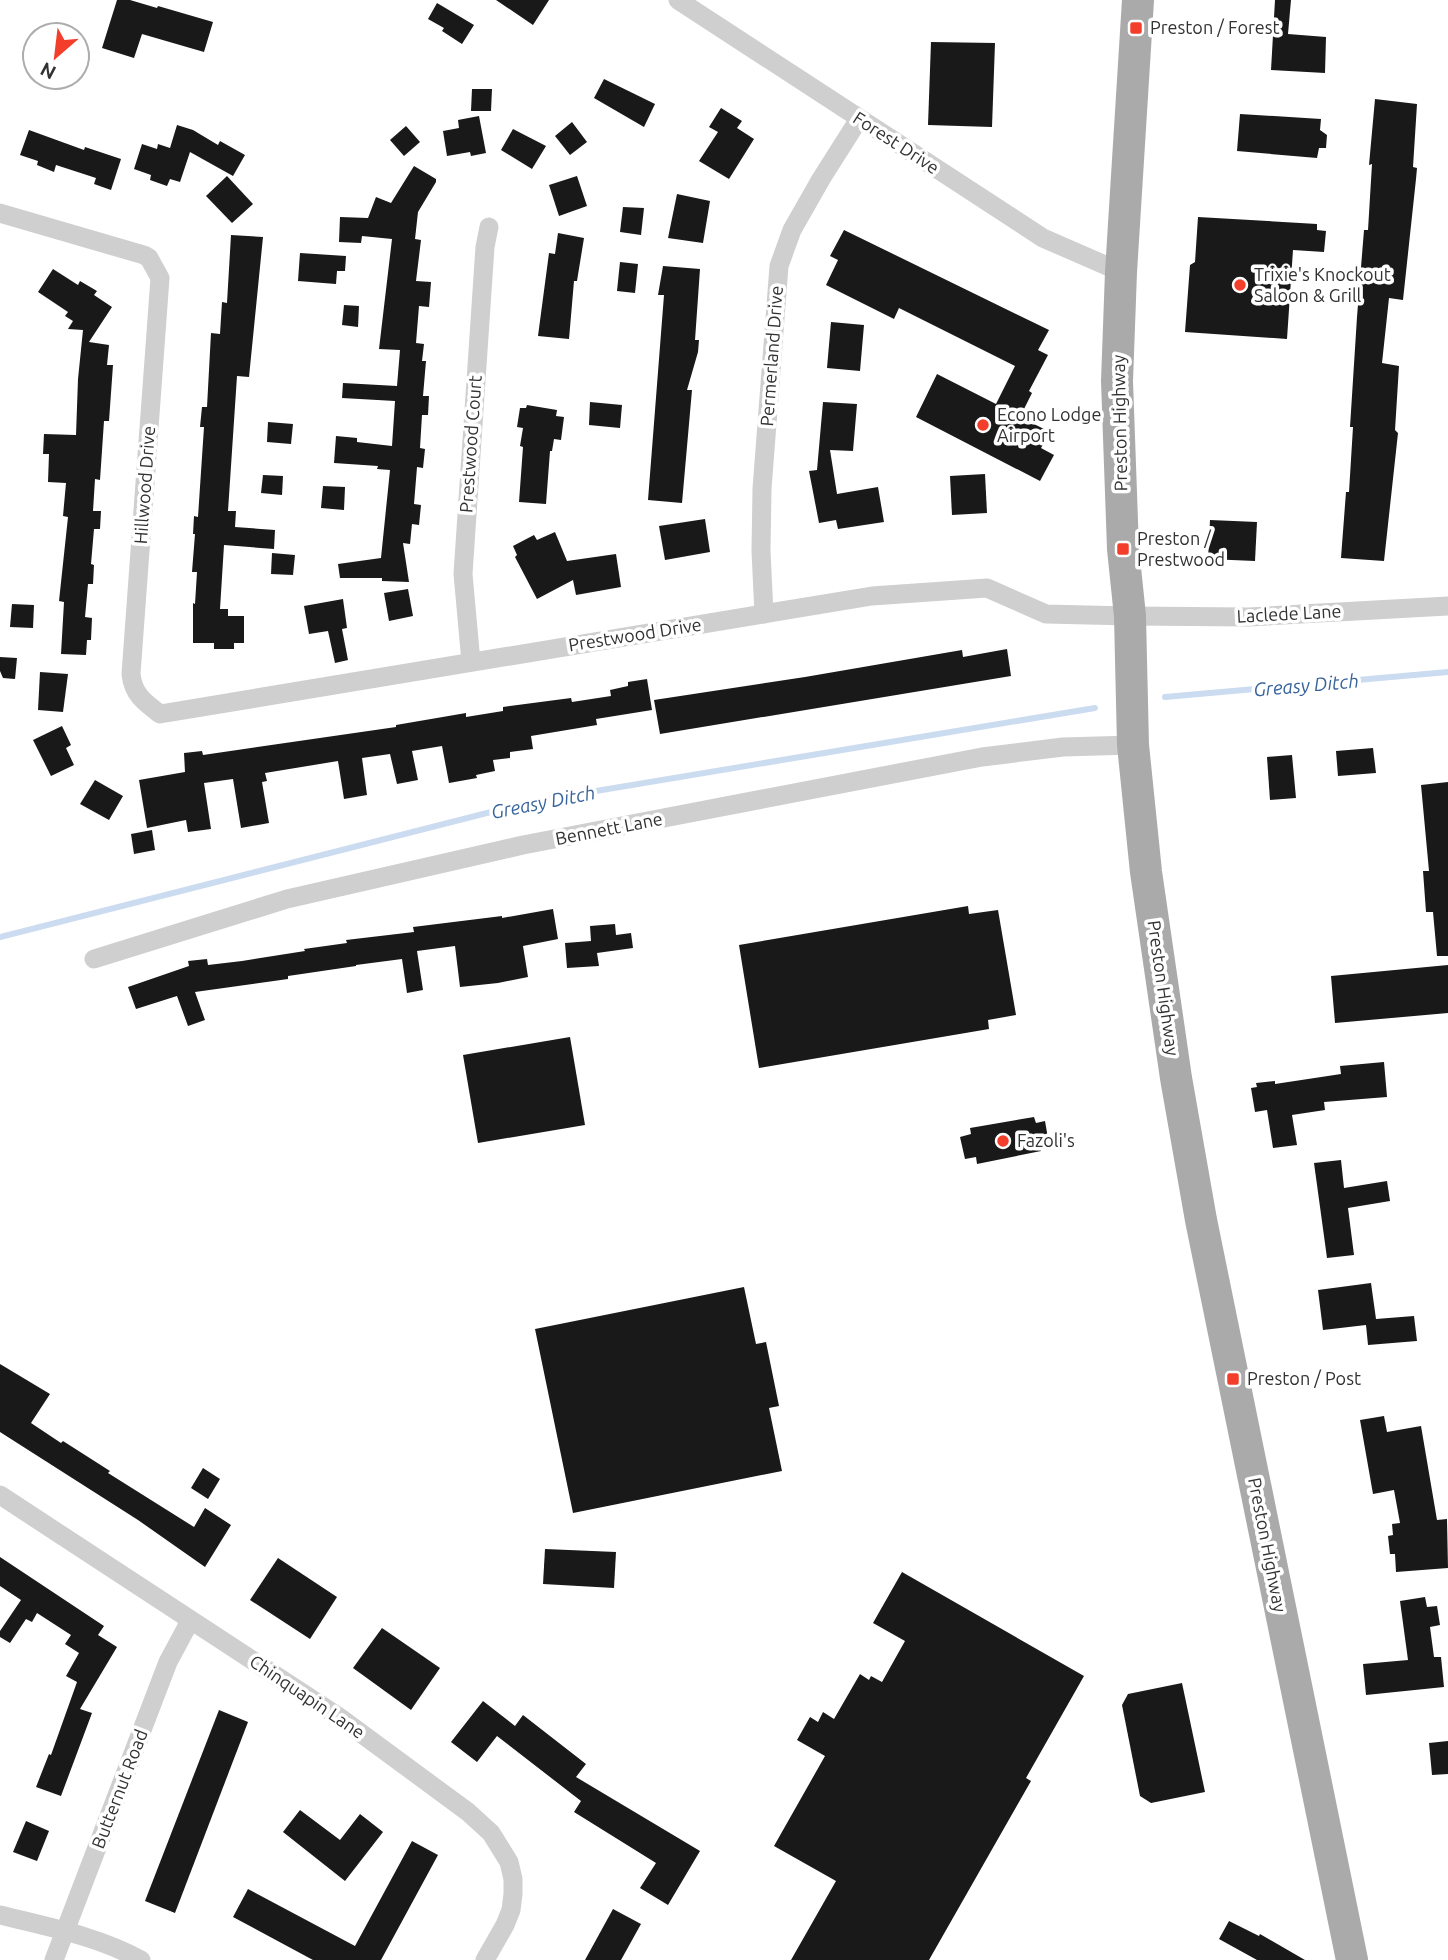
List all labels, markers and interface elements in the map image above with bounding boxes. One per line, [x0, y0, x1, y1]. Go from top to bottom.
place label: Preston / Forest [1150, 17, 1280, 37]
marker: Preston / Forest [1128, 20, 1144, 36]
north arrow [21, 21, 91, 91]
text: N [37, 58, 59, 84]
street label: Forest Drive [850, 107, 943, 177]
place label: Trixie's Knockout Saloon & Grill [1254, 264, 1391, 305]
marker: Trixie's Knockout Saloon & Grill [1232, 277, 1248, 293]
street label: Permerland Drive [756, 285, 786, 427]
street label: Preston Highway [1108, 354, 1130, 492]
street label: Prestwood Court [455, 375, 485, 513]
place label: Econo Lodge Airport [997, 404, 1101, 445]
marker: Econo Lodge Airport [975, 417, 991, 433]
street label: Hillwood Drive [130, 425, 158, 545]
place label: Preston / Prestwood [1137, 528, 1225, 569]
marker: Preston / Prestwood [1115, 541, 1131, 557]
street label: Laclede Lane [1236, 600, 1342, 626]
street label: Prestwood Drive [567, 614, 703, 654]
water label: Greasy Ditch [1252, 669, 1360, 701]
water label: Greasy Ditch [489, 781, 597, 823]
street label: Bennett Lane [554, 808, 664, 848]
street label: Preston Highway [1145, 919, 1183, 1057]
place label: Fazoli's [1017, 1130, 1075, 1150]
marker: Fazoli's [995, 1133, 1011, 1149]
place label: Preston / Post [1247, 1368, 1361, 1388]
marker: Preston / Post [1225, 1371, 1241, 1387]
street label: Preston Highway [1245, 1476, 1291, 1614]
street label: Chinquapin Lane [246, 1650, 369, 1742]
street label: Butternut Road [87, 1726, 151, 1851]

